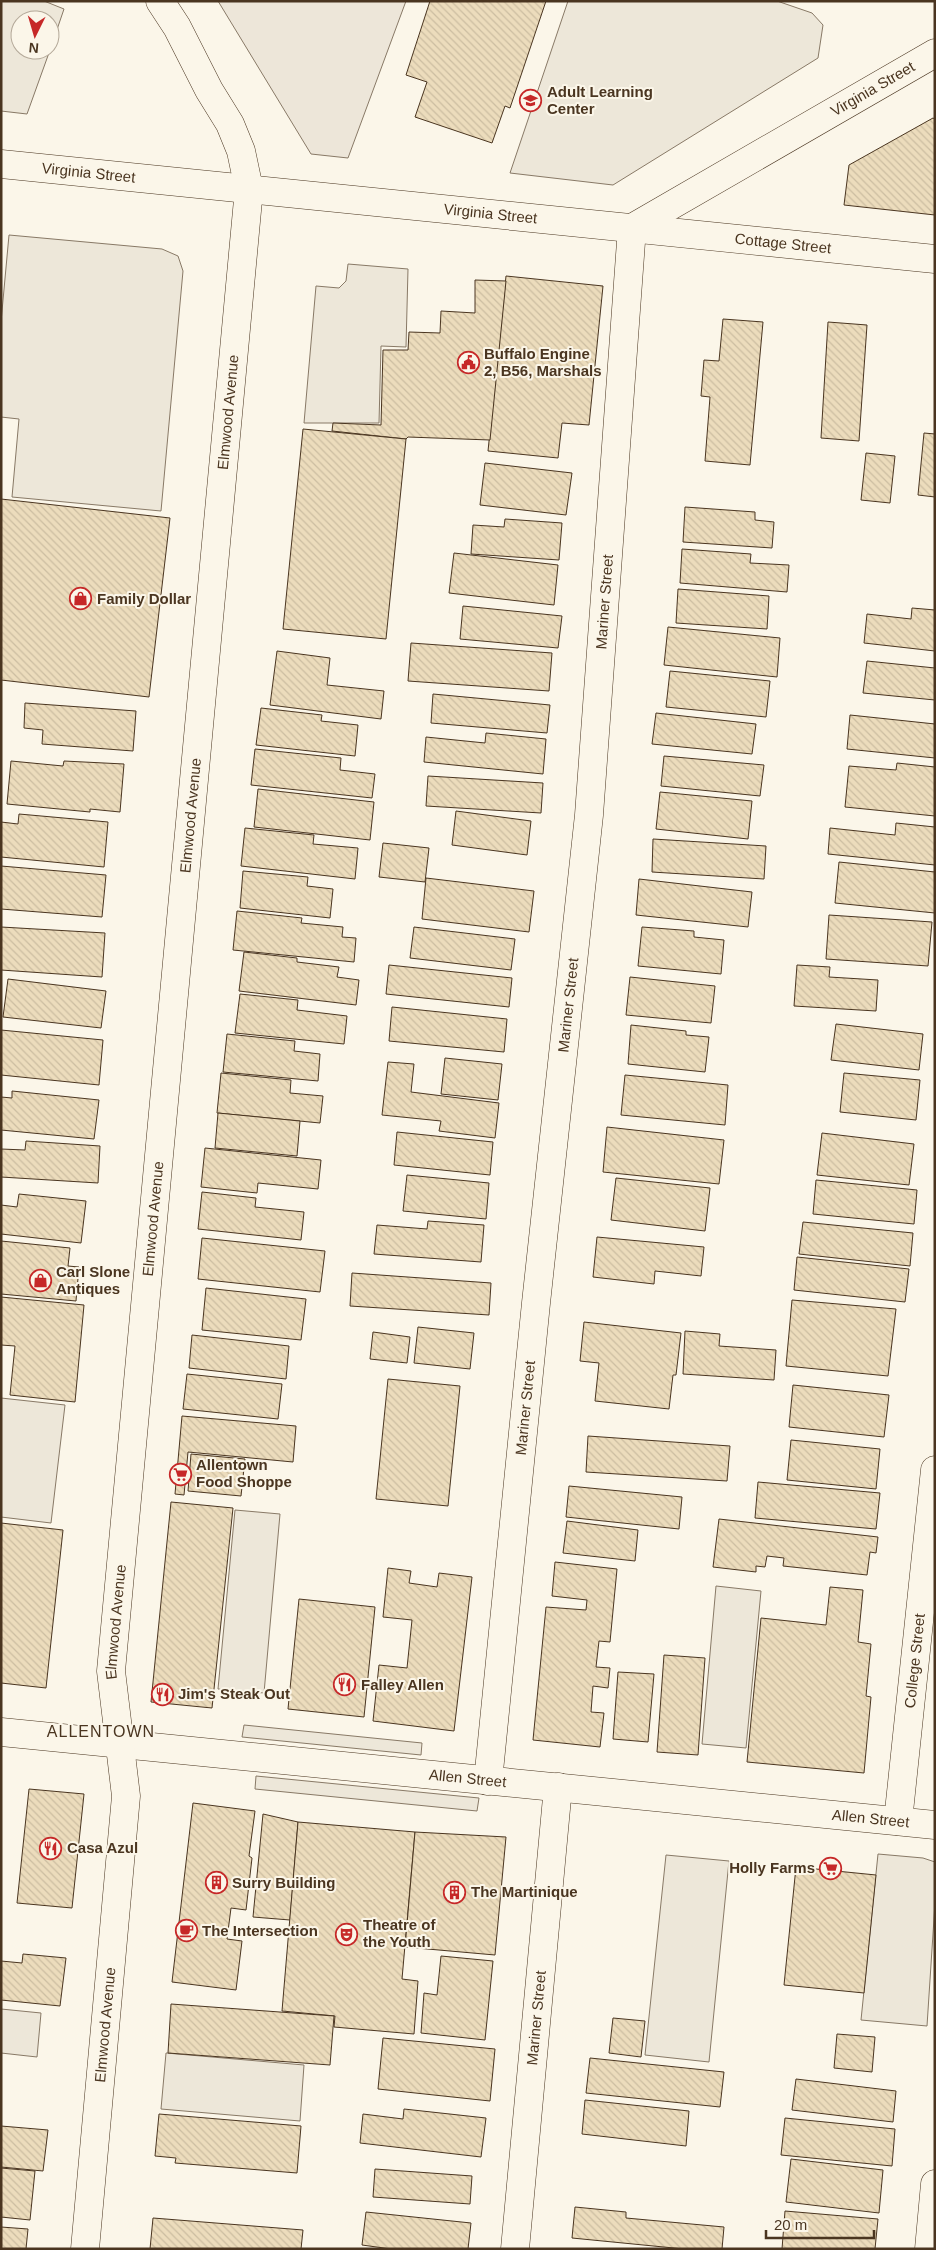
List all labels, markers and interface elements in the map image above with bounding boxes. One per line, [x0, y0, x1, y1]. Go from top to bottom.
north arrow [10, 10, 60, 60]
text: N [28, 40, 40, 56]
street label: Virginia Street [828, 57, 918, 119]
place label: Adult Learning Center [547, 83, 653, 117]
school or university icon: Adult Learning Center [519, 89, 543, 113]
street label: Virginia Street [41, 159, 137, 186]
street label: Virginia Street [443, 200, 539, 227]
street label: Cottage Street [734, 230, 833, 256]
place label: Buffalo Engine 2, B56, Marshals [484, 345, 602, 379]
public building icon: Buffalo Engine 2, B56, Marshals [456, 351, 480, 375]
street label: Elmwood Avenue [214, 354, 242, 471]
street label: Mariner Street [592, 553, 616, 650]
shop icon: Family Dollar [69, 587, 93, 611]
place label: Family Dollar [97, 590, 191, 607]
street label: Elmwood Avenue [176, 757, 204, 874]
street label: Mariner Street [554, 956, 582, 1053]
street label: Elmwood Avenue [139, 1160, 166, 1277]
place label: Carl Slone Antiques [56, 1263, 130, 1297]
shop icon: Carl Slone Antiques [28, 1269, 52, 1293]
street label: Mariner Street [512, 1359, 538, 1456]
place label: Allentown Food Shoppe [196, 1456, 292, 1490]
supermarket icon: Allentown Food Shoppe [168, 1462, 192, 1486]
street label: Elmwood Avenue [102, 1564, 129, 1681]
street label: College Street [901, 1612, 928, 1709]
restaurant icon: Falley Allen [333, 1673, 357, 1697]
place label: Falley Allen [361, 1676, 444, 1693]
restaurant icon: Jim's Steak Out [150, 1682, 174, 1706]
place label: Jim's Steak Out [178, 1685, 290, 1702]
district label: ALLENTOWN [47, 1723, 155, 1740]
street label: Allen Street [428, 1766, 508, 1790]
street label: Allen Street [831, 1806, 911, 1830]
restaurant icon: Casa Azul [39, 1836, 63, 1860]
place label: Casa Azul [67, 1839, 138, 1856]
supermarket icon: Holly Farms [819, 1856, 843, 1880]
place label: Holly Farms [729, 1859, 815, 1876]
building icon: Surry Building [204, 1871, 228, 1895]
place label: Surry Building [232, 1874, 335, 1891]
building icon: The Martinique [443, 1880, 467, 1904]
place label: The Martinique [471, 1883, 578, 1900]
place label: Theatre of the Youth [363, 1916, 437, 1950]
cafe icon: The Intersection [174, 1919, 198, 1943]
place label: The Intersection [202, 1922, 318, 1939]
theatre icon: Theatre of the Youth [335, 1922, 359, 1946]
street label: Elmwood Avenue [91, 1966, 118, 2083]
street label: Mariner Street [523, 1969, 549, 2066]
scale bar [766, 2208, 874, 2240]
text: 20 m [774, 2216, 807, 2233]

